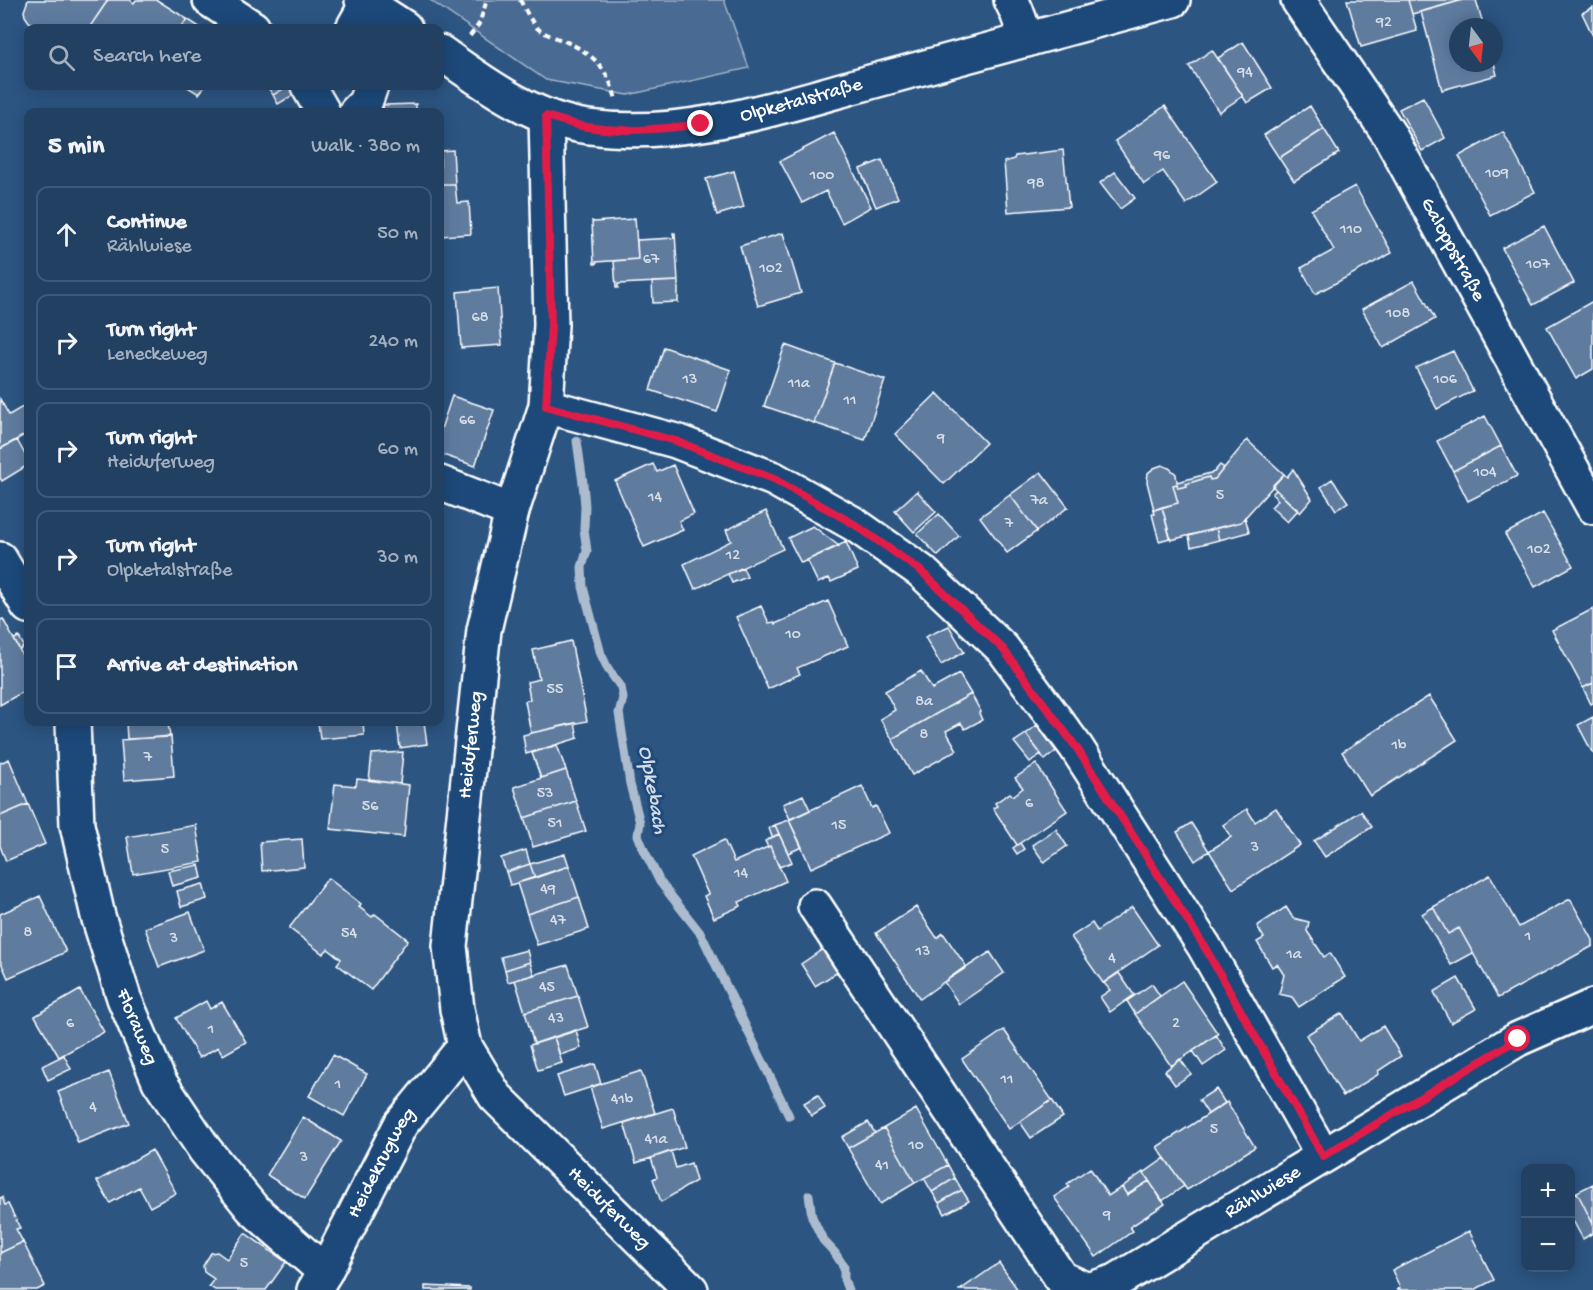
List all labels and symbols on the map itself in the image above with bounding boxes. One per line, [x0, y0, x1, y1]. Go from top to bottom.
house number: 92 [1375, 14, 1392, 33]
north arrow [1449, 18, 1503, 72]
house number: 94 [1236, 64, 1253, 83]
street label: Olpketalstraße [738, 73, 866, 128]
route end [687, 110, 713, 136]
house number: 96 [1153, 147, 1171, 166]
house number: 109 [1484, 165, 1509, 184]
house number: 100 [809, 167, 834, 186]
house number: 98 [1027, 175, 1045, 194]
street label: Galoppstraße [1415, 194, 1490, 306]
house number: 110 [1339, 221, 1362, 240]
house number: 67 [643, 251, 660, 270]
house number: 107 [1525, 256, 1551, 275]
house number: 102 [758, 260, 783, 279]
house number: 108 [1385, 305, 1410, 324]
house number: 68 [472, 309, 489, 328]
house number: 13 [682, 371, 697, 390]
house number: 106 [1432, 371, 1458, 390]
house number: 11a [787, 375, 811, 394]
house number: 11 [843, 392, 856, 411]
house number: 66 [459, 412, 476, 431]
house number: 9 [936, 430, 945, 449]
house number: 104 [1472, 464, 1497, 483]
house number: 5 [1216, 487, 1224, 506]
house number: 14 [647, 489, 662, 508]
house number: 7a [1029, 492, 1049, 511]
house number: 7 [1004, 515, 1014, 534]
house number: 102 [1526, 541, 1551, 560]
house number: 12 [725, 547, 740, 566]
house number: 10 [784, 626, 801, 645]
house number: 55 [547, 681, 563, 700]
street label: Heiduferweg [455, 690, 489, 800]
house number: 8a [915, 693, 934, 712]
house number: 8 [920, 726, 929, 745]
house number: 1b [1391, 737, 1407, 756]
water label: Olpkebach [631, 744, 671, 837]
house number: 7 [143, 749, 153, 768]
house number: 53 [537, 785, 553, 804]
house number: 6 [1025, 795, 1034, 814]
house number: 56 [362, 798, 379, 817]
house number: 51 [548, 815, 562, 834]
house number: 15 [831, 817, 846, 836]
house number: 3 [1250, 839, 1259, 858]
house number: 5 [161, 841, 169, 860]
house number: 14 [733, 865, 748, 884]
house number: 49 [540, 881, 556, 900]
house number: 47 [550, 912, 567, 931]
house number: 8 [24, 924, 33, 943]
house number: 54 [341, 925, 357, 944]
house number: 1 [1524, 928, 1531, 947]
house number: 3 [169, 930, 178, 949]
house number: 13 [915, 943, 930, 962]
house number: 1a [1285, 946, 1303, 965]
house number: 4 [1108, 950, 1116, 969]
house number: 45 [539, 979, 555, 998]
street label: Floraweg [110, 985, 162, 1069]
house number: 43 [548, 1010, 564, 1029]
house number: 6 [66, 1015, 75, 1034]
house number: 2 [1172, 1015, 1180, 1034]
house number: 1 [207, 1021, 214, 1040]
route start [1504, 1025, 1530, 1051]
house number: 11 [1000, 1071, 1013, 1090]
house number: 1 [334, 1076, 341, 1095]
house number: 41b [611, 1091, 634, 1110]
house number: 4 [89, 1099, 97, 1118]
street label: Heidekrugweg [343, 1103, 421, 1222]
house number: 5 [1210, 1121, 1218, 1140]
house number: 41a [645, 1131, 669, 1150]
house number: 10 [907, 1137, 924, 1156]
house number: 3 [299, 1149, 308, 1168]
house number: 41 [875, 1157, 889, 1176]
street label: Rählwiese [1221, 1160, 1306, 1224]
street label: Heiduferweg [562, 1162, 655, 1255]
house number: 9 [1102, 1207, 1111, 1226]
house number: 5 [240, 1255, 248, 1274]

